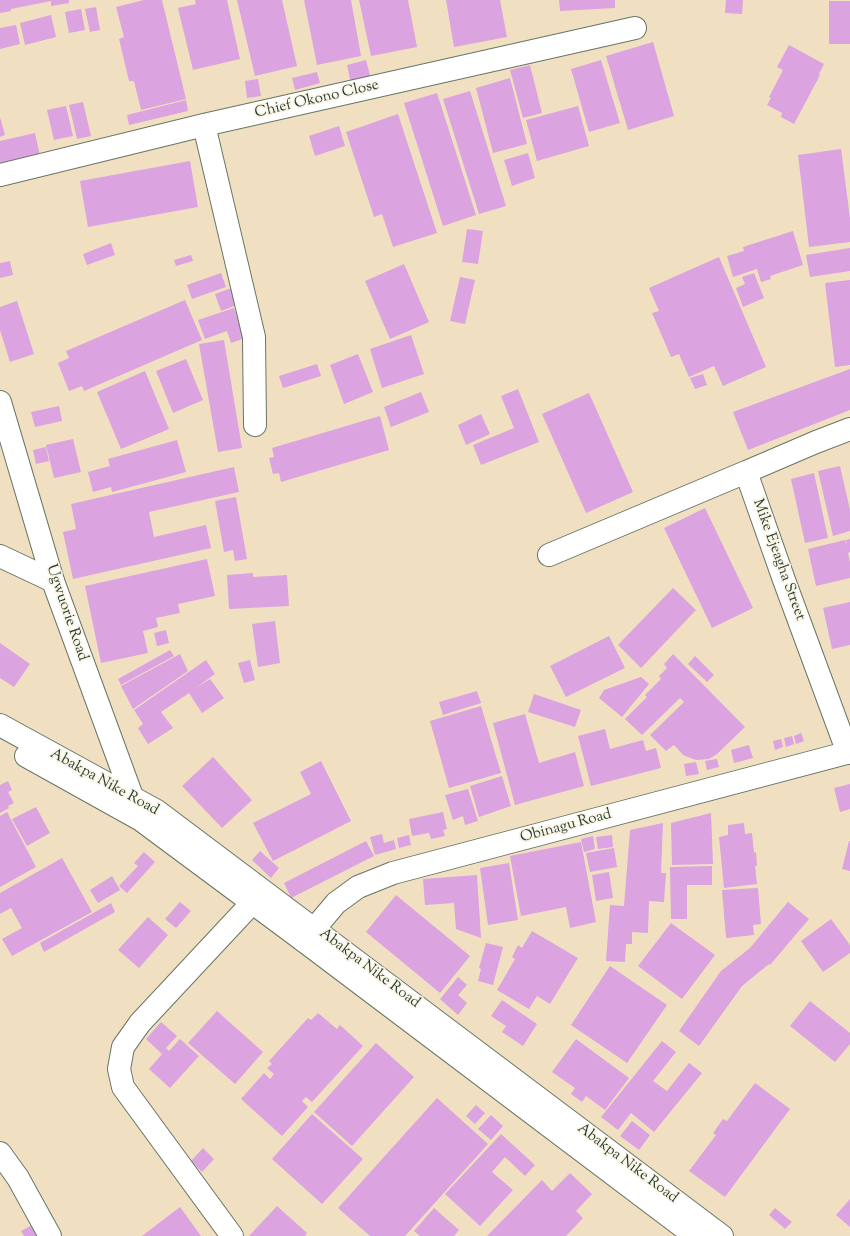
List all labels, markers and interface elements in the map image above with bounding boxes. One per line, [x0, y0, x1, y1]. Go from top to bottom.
street label: Chief Okono Close [253, 77, 381, 123]
street label: Mike Ejeagha Street [748, 497, 808, 623]
street label: Ugwuorie Road [41, 562, 91, 664]
street label: Abakpa Nike Road [46, 746, 162, 820]
street label: Obinagu Road [518, 806, 614, 848]
street label: Abakpa Nike Road [315, 925, 423, 1013]
street label: Abakpa Nike Road [573, 1120, 681, 1208]

